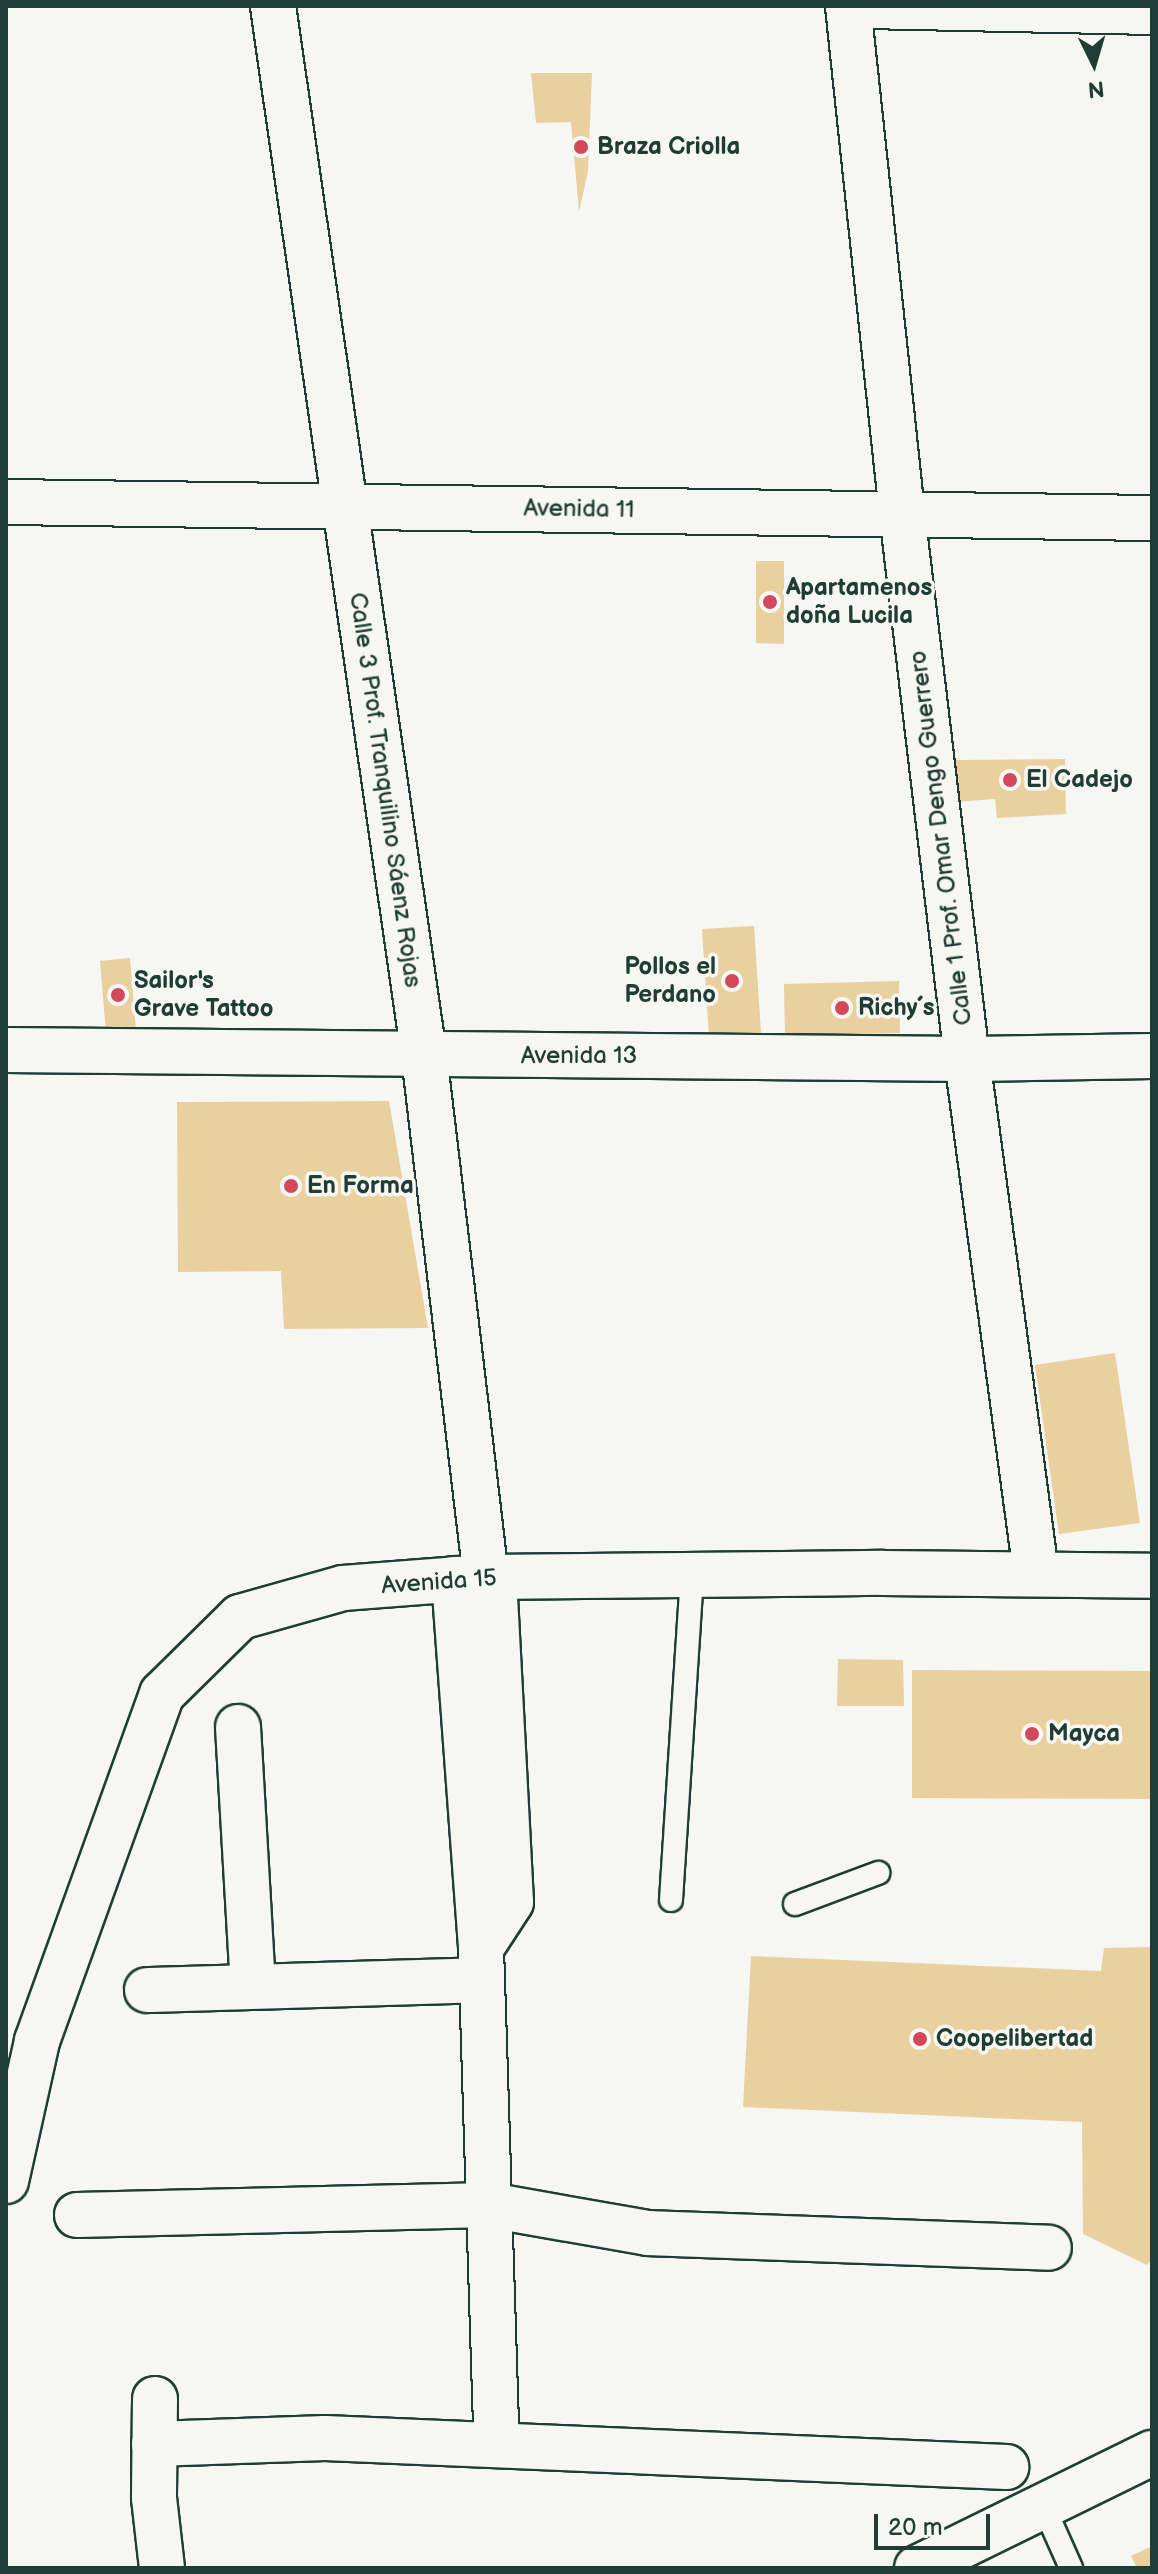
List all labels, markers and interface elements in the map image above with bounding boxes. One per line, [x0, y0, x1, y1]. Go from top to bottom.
north arrow [1054, 24, 1134, 104]
text: N [1087, 74, 1106, 103]
place label: Braza Criolla [597, 133, 740, 161]
marker: Braza Criolla [572, 138, 590, 156]
street label: Avenida 11 [523, 494, 635, 524]
place label: Apartamenos doña Lucila [786, 574, 932, 630]
street label: Calle 3 Prof. Tranquilino Sáenz Rojas [343, 590, 427, 990]
marker: Apartamenos doña Lucila [761, 593, 779, 611]
street label: Calle 1 Prof. Omar Dengo Guerrero [904, 649, 978, 1027]
place label: El Cadejo [1026, 766, 1133, 794]
marker: El Cadejo [1001, 771, 1019, 789]
place label: Pollos el Perdano [624, 953, 716, 1009]
place label: Sailor's Grave Tattoo [134, 967, 273, 1023]
marker: Pollos el Perdano [723, 972, 741, 990]
marker: Sailor's Grave Tattoo [109, 986, 127, 1004]
place label: Richy´s [858, 994, 935, 1022]
marker: Richy´s [833, 999, 851, 1017]
street label: Avenida 13 [521, 1042, 637, 1070]
place label: En Forma [307, 1172, 414, 1200]
marker: En Forma [282, 1177, 300, 1195]
street label: Avenida 15 [380, 1564, 498, 1600]
place label: Mayca [1048, 1720, 1120, 1748]
marker: Mayca [1023, 1725, 1041, 1743]
place label: Coopelibertad [936, 2025, 1093, 2053]
marker: Coopelibertad [911, 2030, 929, 2048]
scale bar [878, 2498, 994, 2548]
text: 20 m [888, 2513, 943, 2542]

